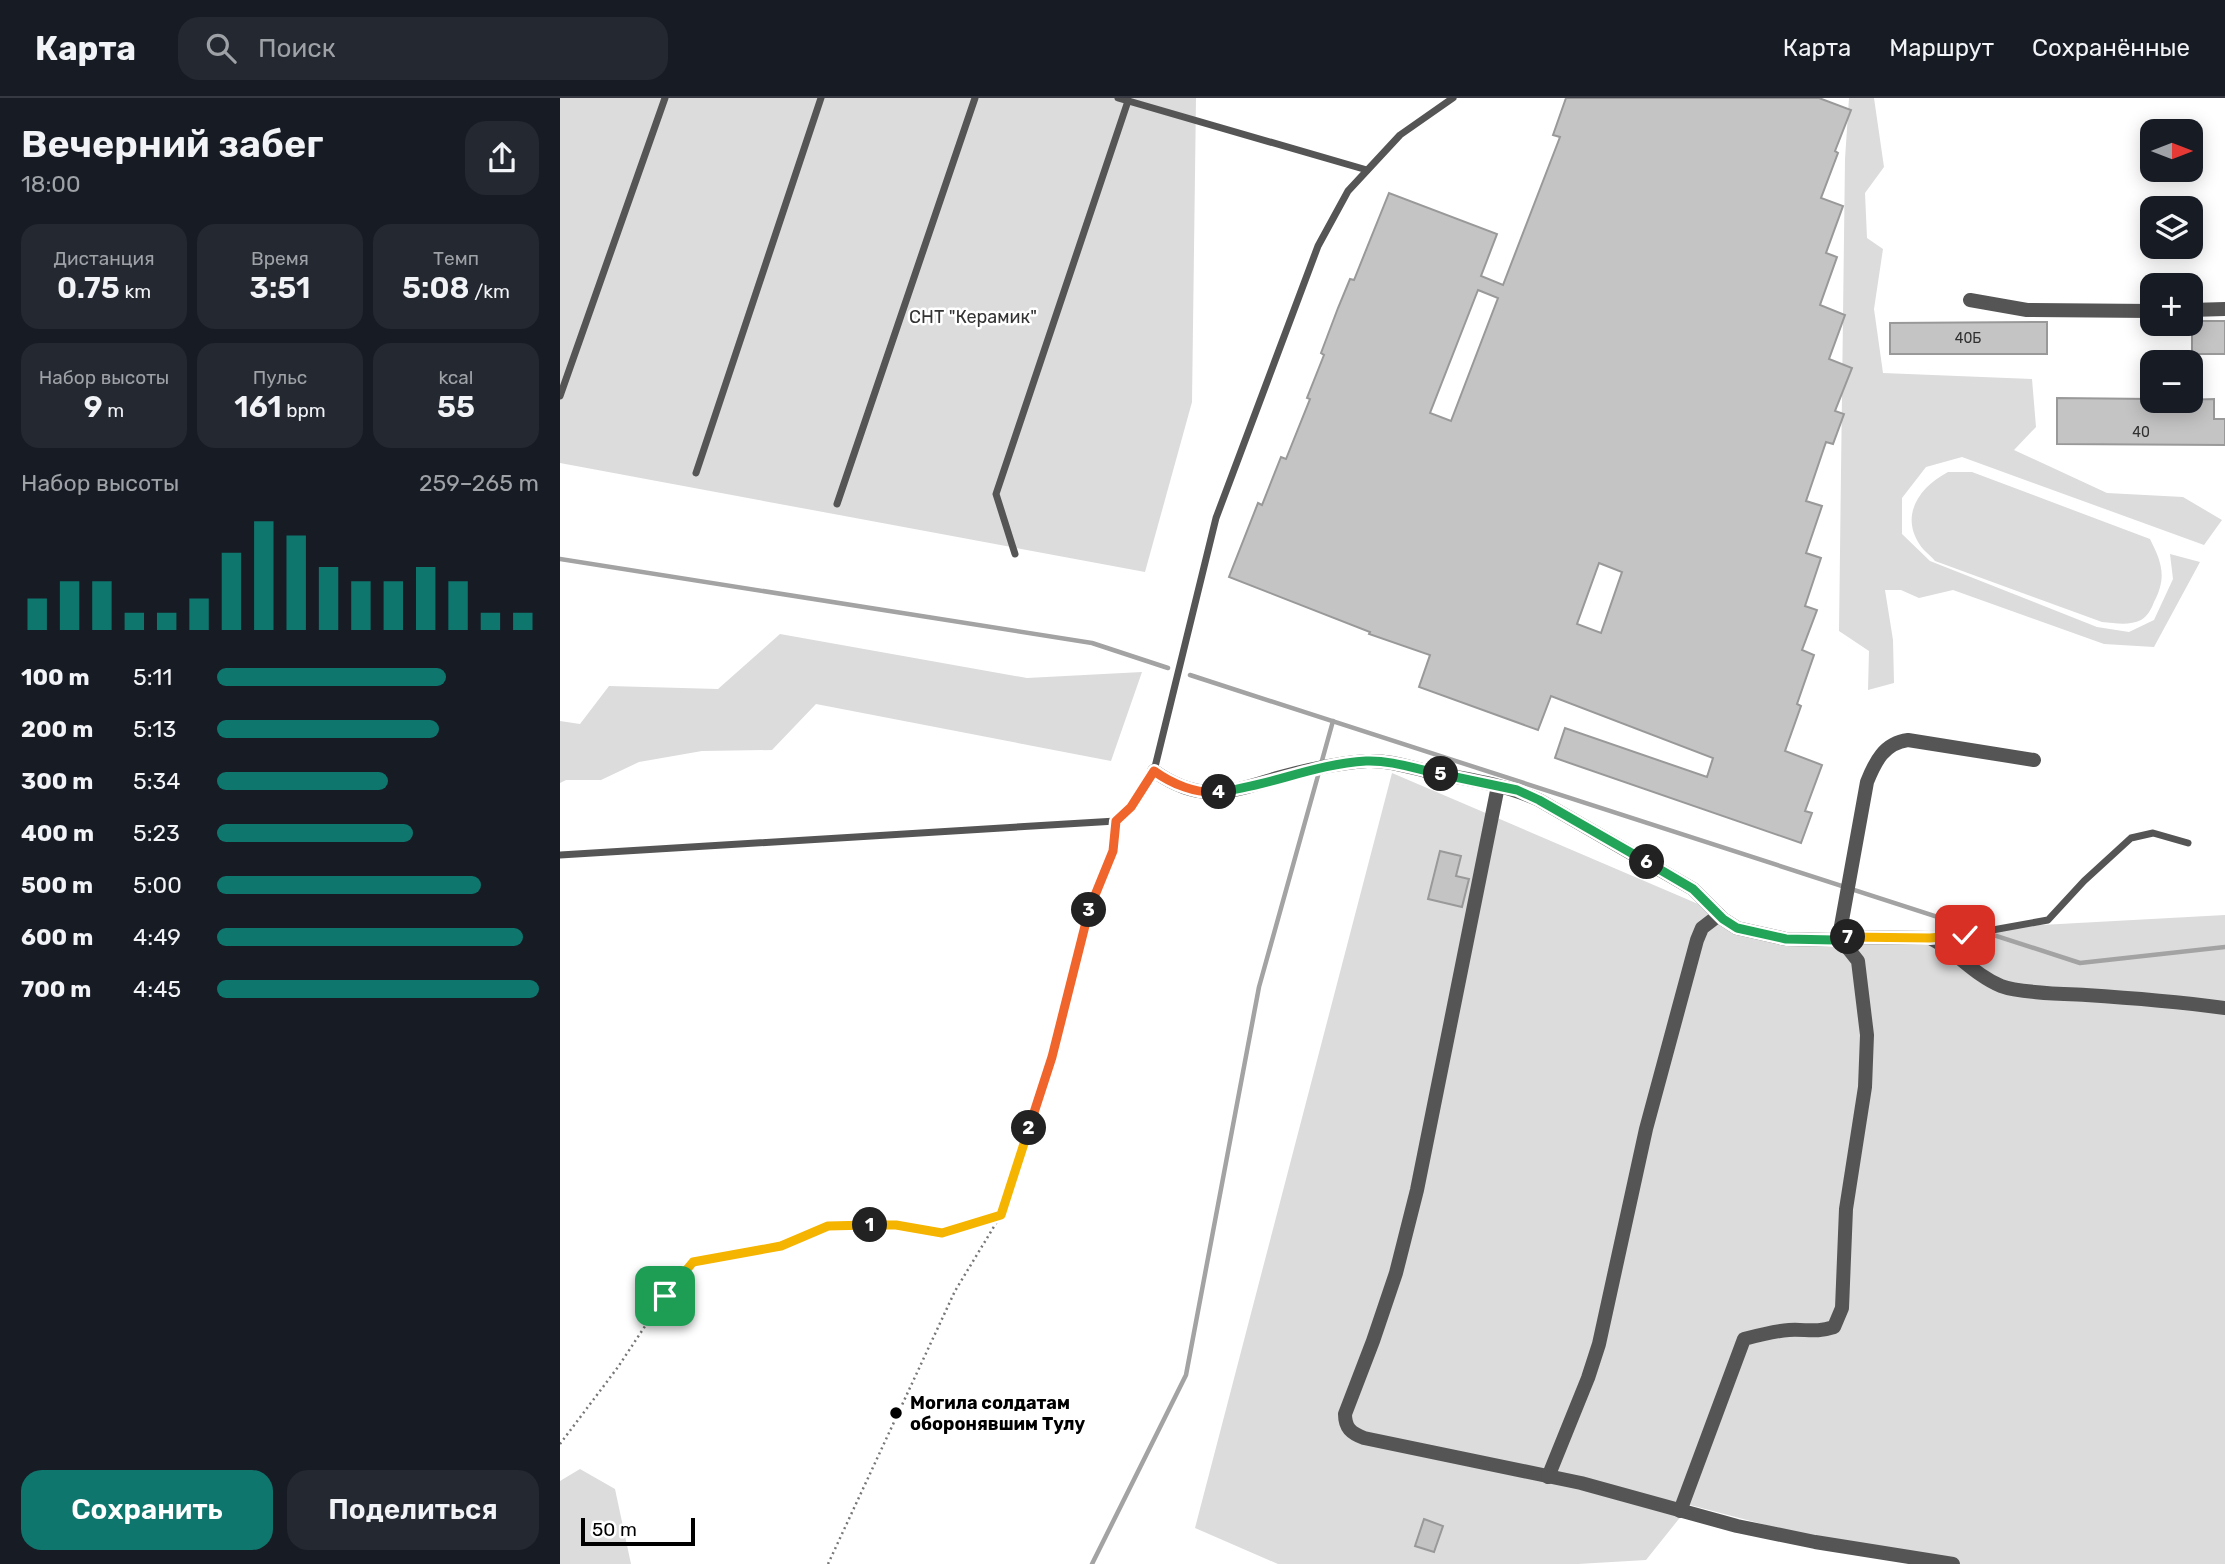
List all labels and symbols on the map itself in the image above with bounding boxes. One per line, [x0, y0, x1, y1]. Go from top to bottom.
north arrow [2140, 119, 2203, 182]
park label: СНТ "Керамик" [909, 306, 1037, 328]
house number: 40Б [1955, 330, 1981, 347]
house number: 40 [2132, 424, 2150, 441]
pin: 5 [1424, 756, 1458, 792]
pin: 4 [1202, 774, 1236, 810]
pin: 6 [1630, 844, 1664, 880]
pin: 3 [1072, 892, 1106, 928]
pin [1935, 905, 1995, 965]
pin: 7 [1830, 920, 1866, 954]
pin: 2 [1012, 1110, 1046, 1146]
pin: 1 [852, 1208, 888, 1242]
pin [635, 1266, 695, 1326]
place label: Могила солдатам оборонявшим Тулу [910, 1392, 1086, 1435]
marker: Могила солдатам оборонявшим Тулу [888, 1405, 904, 1421]
scale bar [581, 1515, 695, 1547]

